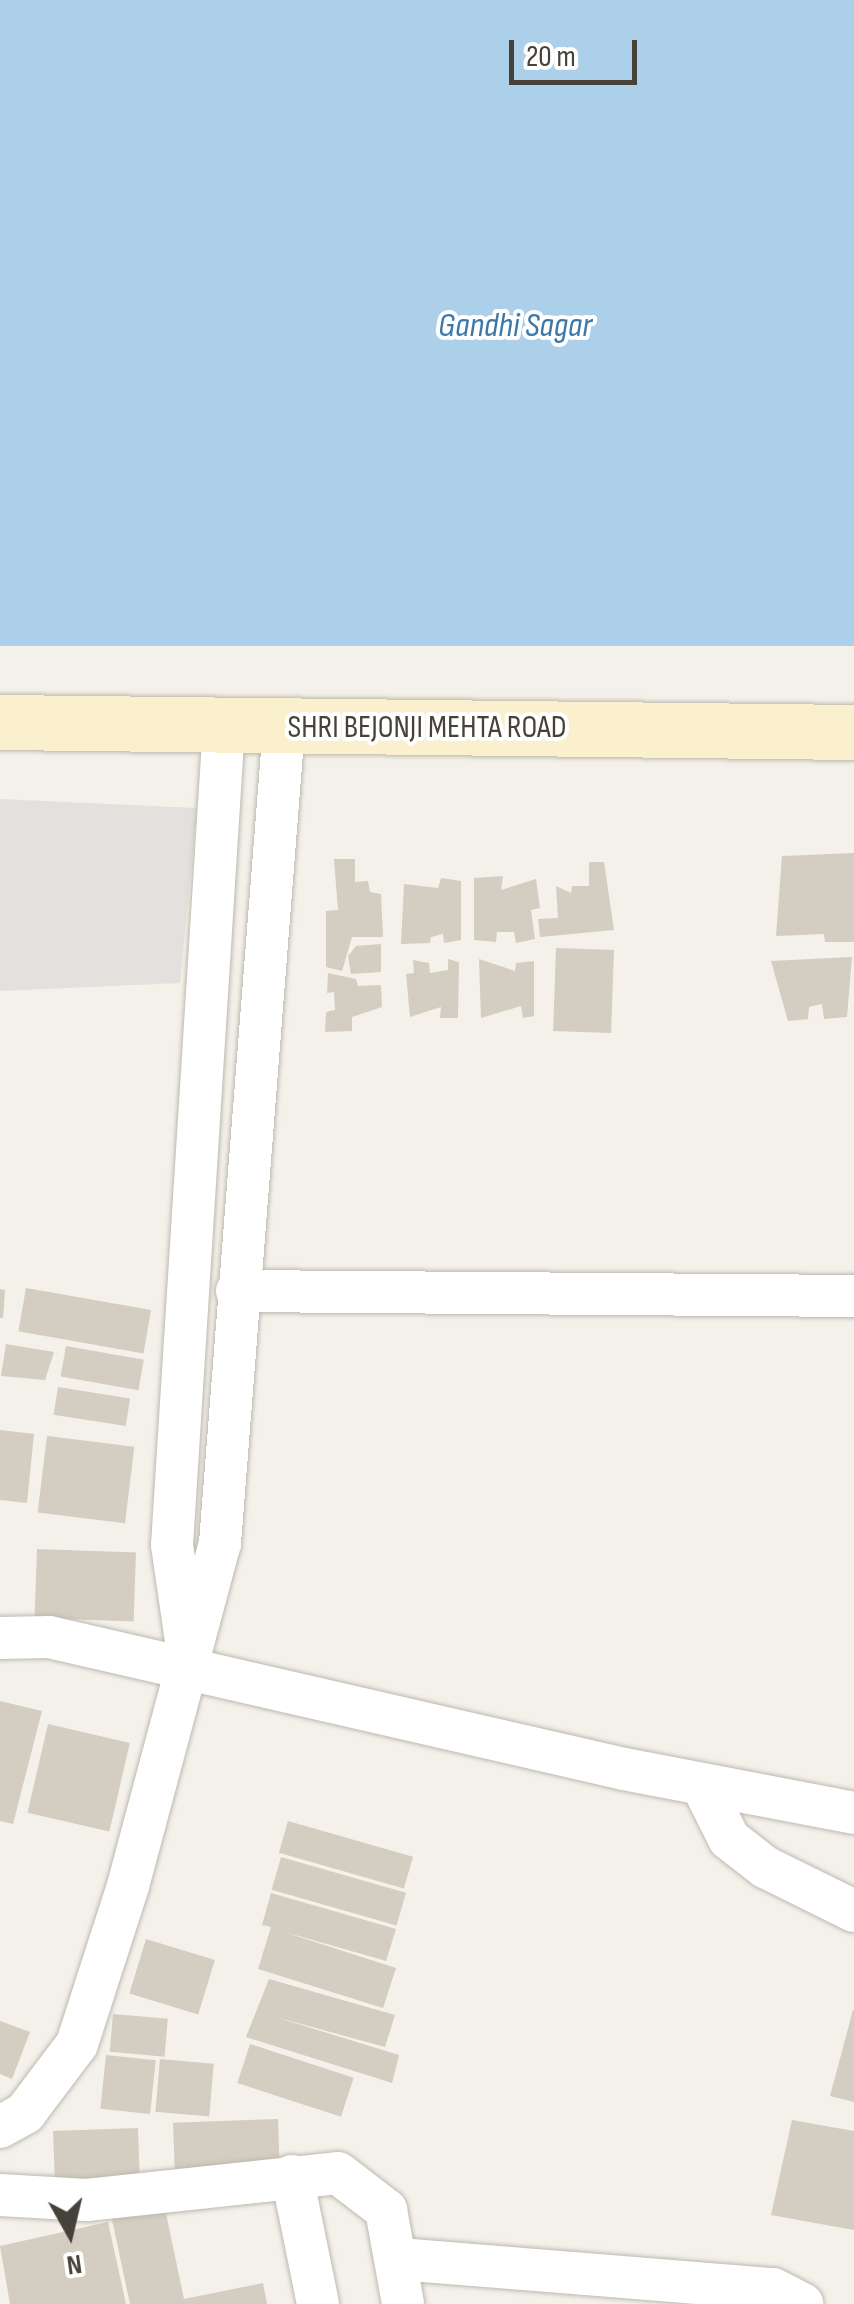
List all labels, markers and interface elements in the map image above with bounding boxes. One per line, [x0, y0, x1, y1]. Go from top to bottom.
scale bar [514, 20, 642, 82]
text: 20 m [526, 39, 576, 75]
water label: Gandhi Sagar [438, 305, 592, 347]
street label: SHRI BEJONJI MEHTA ROAD [288, 709, 566, 747]
north arrow [20, 2184, 120, 2284]
text: N [65, 2247, 84, 2282]

